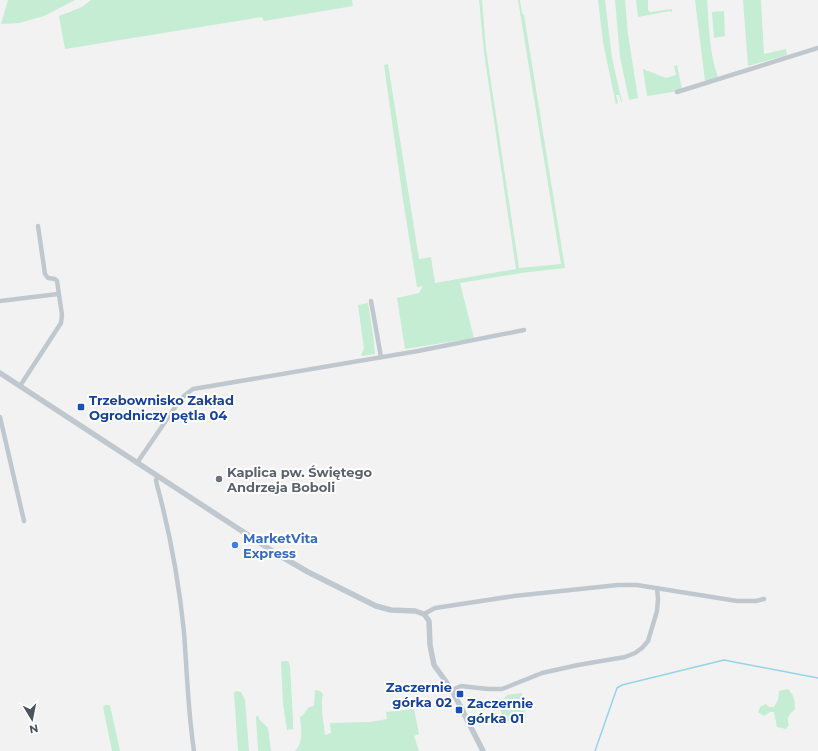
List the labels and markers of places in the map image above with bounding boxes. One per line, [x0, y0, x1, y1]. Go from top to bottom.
place label: Trzebownisko Zakład Ogrodniczy pętla 04 [89, 392, 234, 423]
marker: Trzebownisko Zakład Ogrodniczy pętla 04 [76, 402, 86, 412]
place label: Kaplica pw. Świętego Andrzeja Boboli [226, 464, 372, 495]
marker: Kaplica pw. Świętego Andrzeja Boboli [214, 474, 224, 484]
place label: MarketVita Express [243, 530, 318, 561]
marker: MarketVita Express [230, 540, 240, 550]
place label: Zaczernie górka 02 [386, 679, 452, 710]
marker: Zaczernie górka 02 [455, 689, 465, 699]
place label: Zaczernie górka 01 [467, 695, 533, 726]
marker: Zaczernie górka 01 [454, 705, 464, 715]

